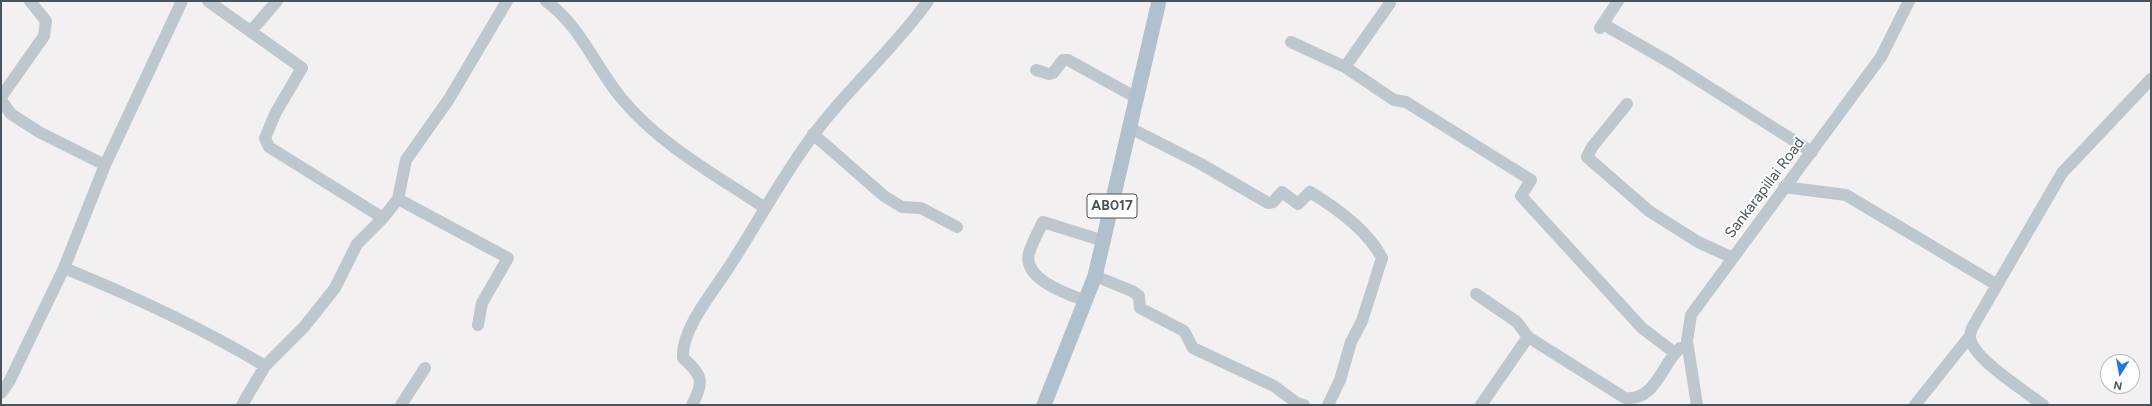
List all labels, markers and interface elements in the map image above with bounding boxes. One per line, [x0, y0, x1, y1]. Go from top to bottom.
street label: Sankarapillai Road [1721, 134, 1809, 242]
road number: AB017 [1087, 194, 1137, 218]
north arrow [2100, 354, 2140, 394]
text: N [2112, 378, 2123, 392]

